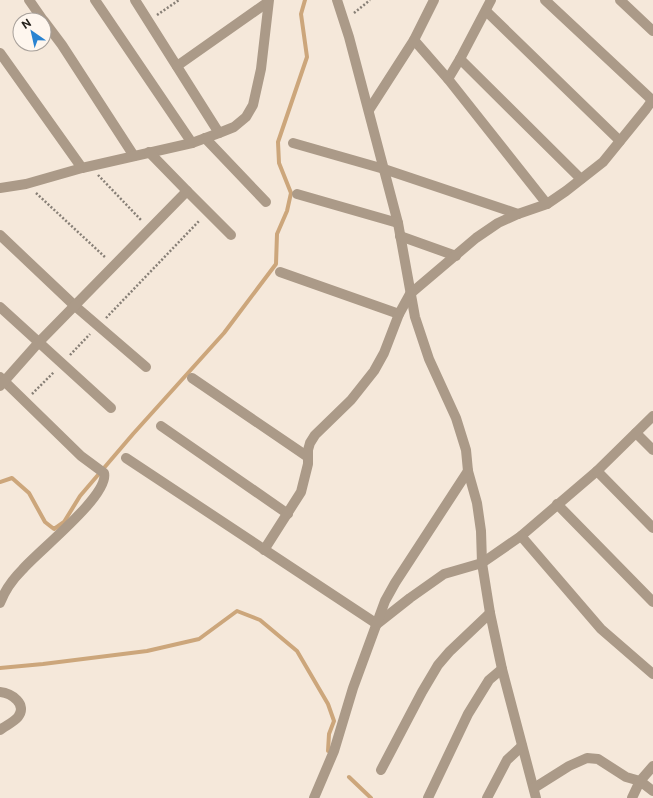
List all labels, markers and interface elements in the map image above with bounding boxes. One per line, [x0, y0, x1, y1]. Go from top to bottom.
north arrow [12, 12, 52, 52]
text: N [19, 16, 33, 31]

